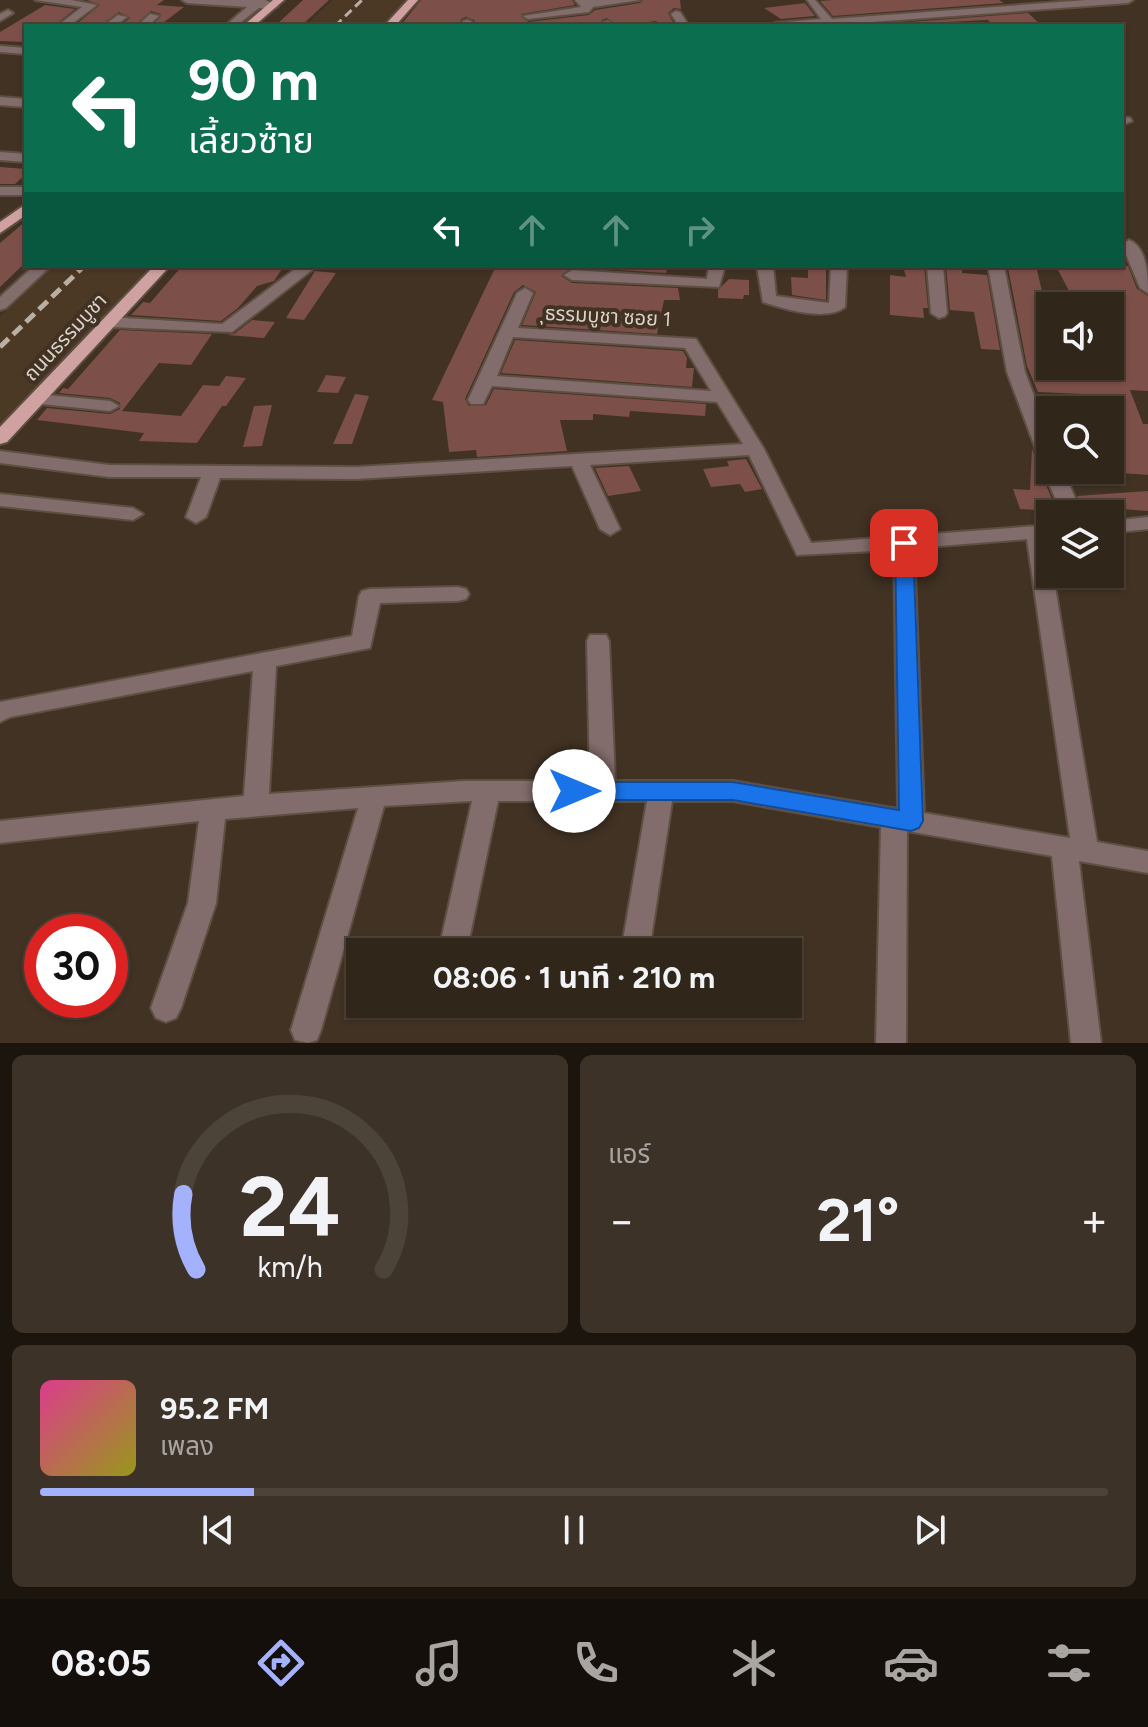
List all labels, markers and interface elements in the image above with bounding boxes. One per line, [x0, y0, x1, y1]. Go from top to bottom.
text: 90 m [188, 47, 319, 114]
icon: left [56, 56, 160, 160]
text: เลี้ยวซ้าย [188, 119, 314, 162]
icon: left [426, 208, 470, 252]
icon: ahead [510, 208, 554, 252]
icon: ahead [594, 208, 638, 252]
icon: right [678, 208, 722, 252]
street label: ถนนธรรมบูชา [19, 288, 112, 386]
map controls [1036, 292, 1124, 588]
button: sound [1036, 292, 1124, 380]
street label: ุธรรมบูชา ซอย 1 [539, 300, 672, 332]
button: search [1036, 396, 1124, 484]
button: layers [1036, 500, 1124, 588]
pin [870, 509, 938, 577]
icon: arrive [882, 521, 926, 565]
position arrow [532, 749, 616, 833]
speed limit sign: 30 [24, 914, 128, 1018]
text: 08:06 · 1 นาที · 210 m [433, 959, 715, 996]
text: แอร์ [608, 1138, 650, 1170]
text: 24 [240, 1157, 340, 1257]
text: 21° [817, 1184, 899, 1256]
text: − [608, 1194, 635, 1247]
text: + [1081, 1194, 1108, 1247]
text: km/h [257, 1250, 323, 1284]
text: 95.2 FM [160, 1390, 269, 1427]
text: เพลง [160, 1430, 214, 1462]
icon: previous [196, 1508, 240, 1552]
icon: pause [552, 1508, 596, 1552]
icon: next [908, 1508, 952, 1552]
icon: directions [253, 1635, 309, 1691]
icon: music [411, 1635, 467, 1691]
icon: phone [568, 1635, 624, 1691]
icon: climate [726, 1635, 782, 1691]
icon: car [883, 1635, 939, 1691]
icon: filters [1041, 1635, 1097, 1691]
text: 08:05 [51, 1642, 151, 1685]

